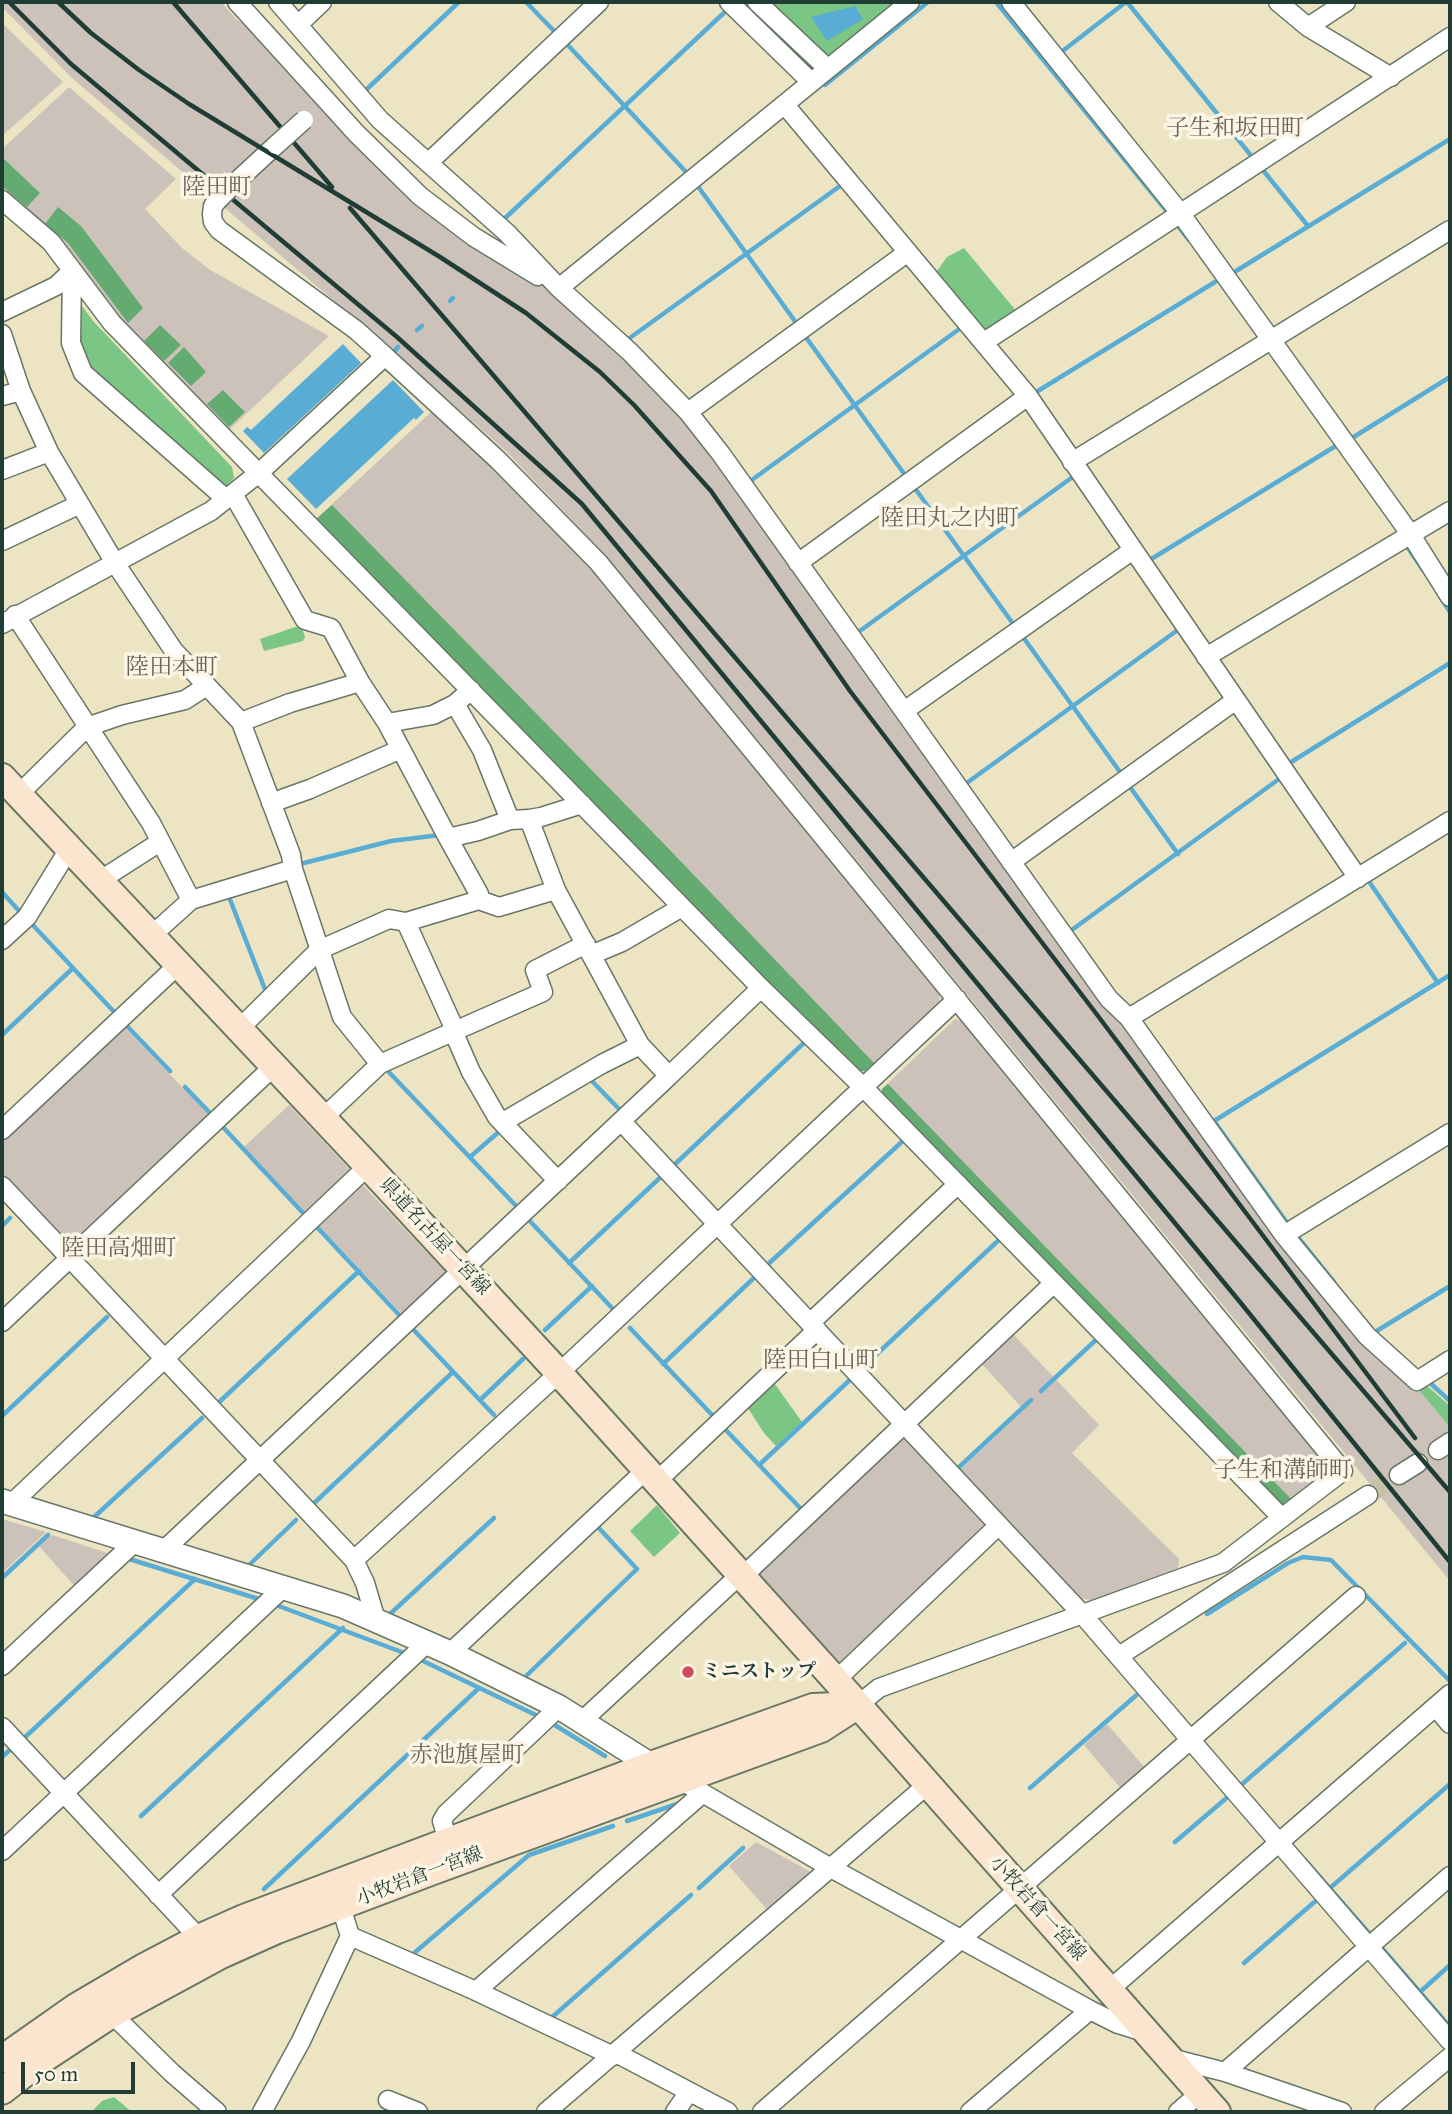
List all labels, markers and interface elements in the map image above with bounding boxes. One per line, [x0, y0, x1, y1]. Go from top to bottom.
district label: 子生和坂田町 [1166, 115, 1304, 143]
district label: 陸田町 [183, 174, 251, 202]
district label: 陸田丸之内町 [881, 505, 1019, 533]
district label: 陸田本町 [126, 654, 218, 682]
street label: 県道名古屋一宮線 [374, 1174, 494, 1300]
district label: 陸田高畑町 [62, 1235, 176, 1263]
district label: 陸田白山町 [764, 1347, 878, 1375]
district label: 子生和溝師町 [1214, 1457, 1352, 1485]
place label: ミニストップ [702, 1661, 816, 1683]
marker: ミニストップ [680, 1664, 696, 1680]
district label: 赤池旗屋町 [410, 1742, 524, 1770]
street label: 小牧岩倉一宮線 [354, 1843, 486, 1911]
street label: 小牧岩倉一宮線 [984, 1852, 1090, 1966]
scale bar [24, 2048, 138, 2092]
text: 50 m [34, 2061, 78, 2087]

